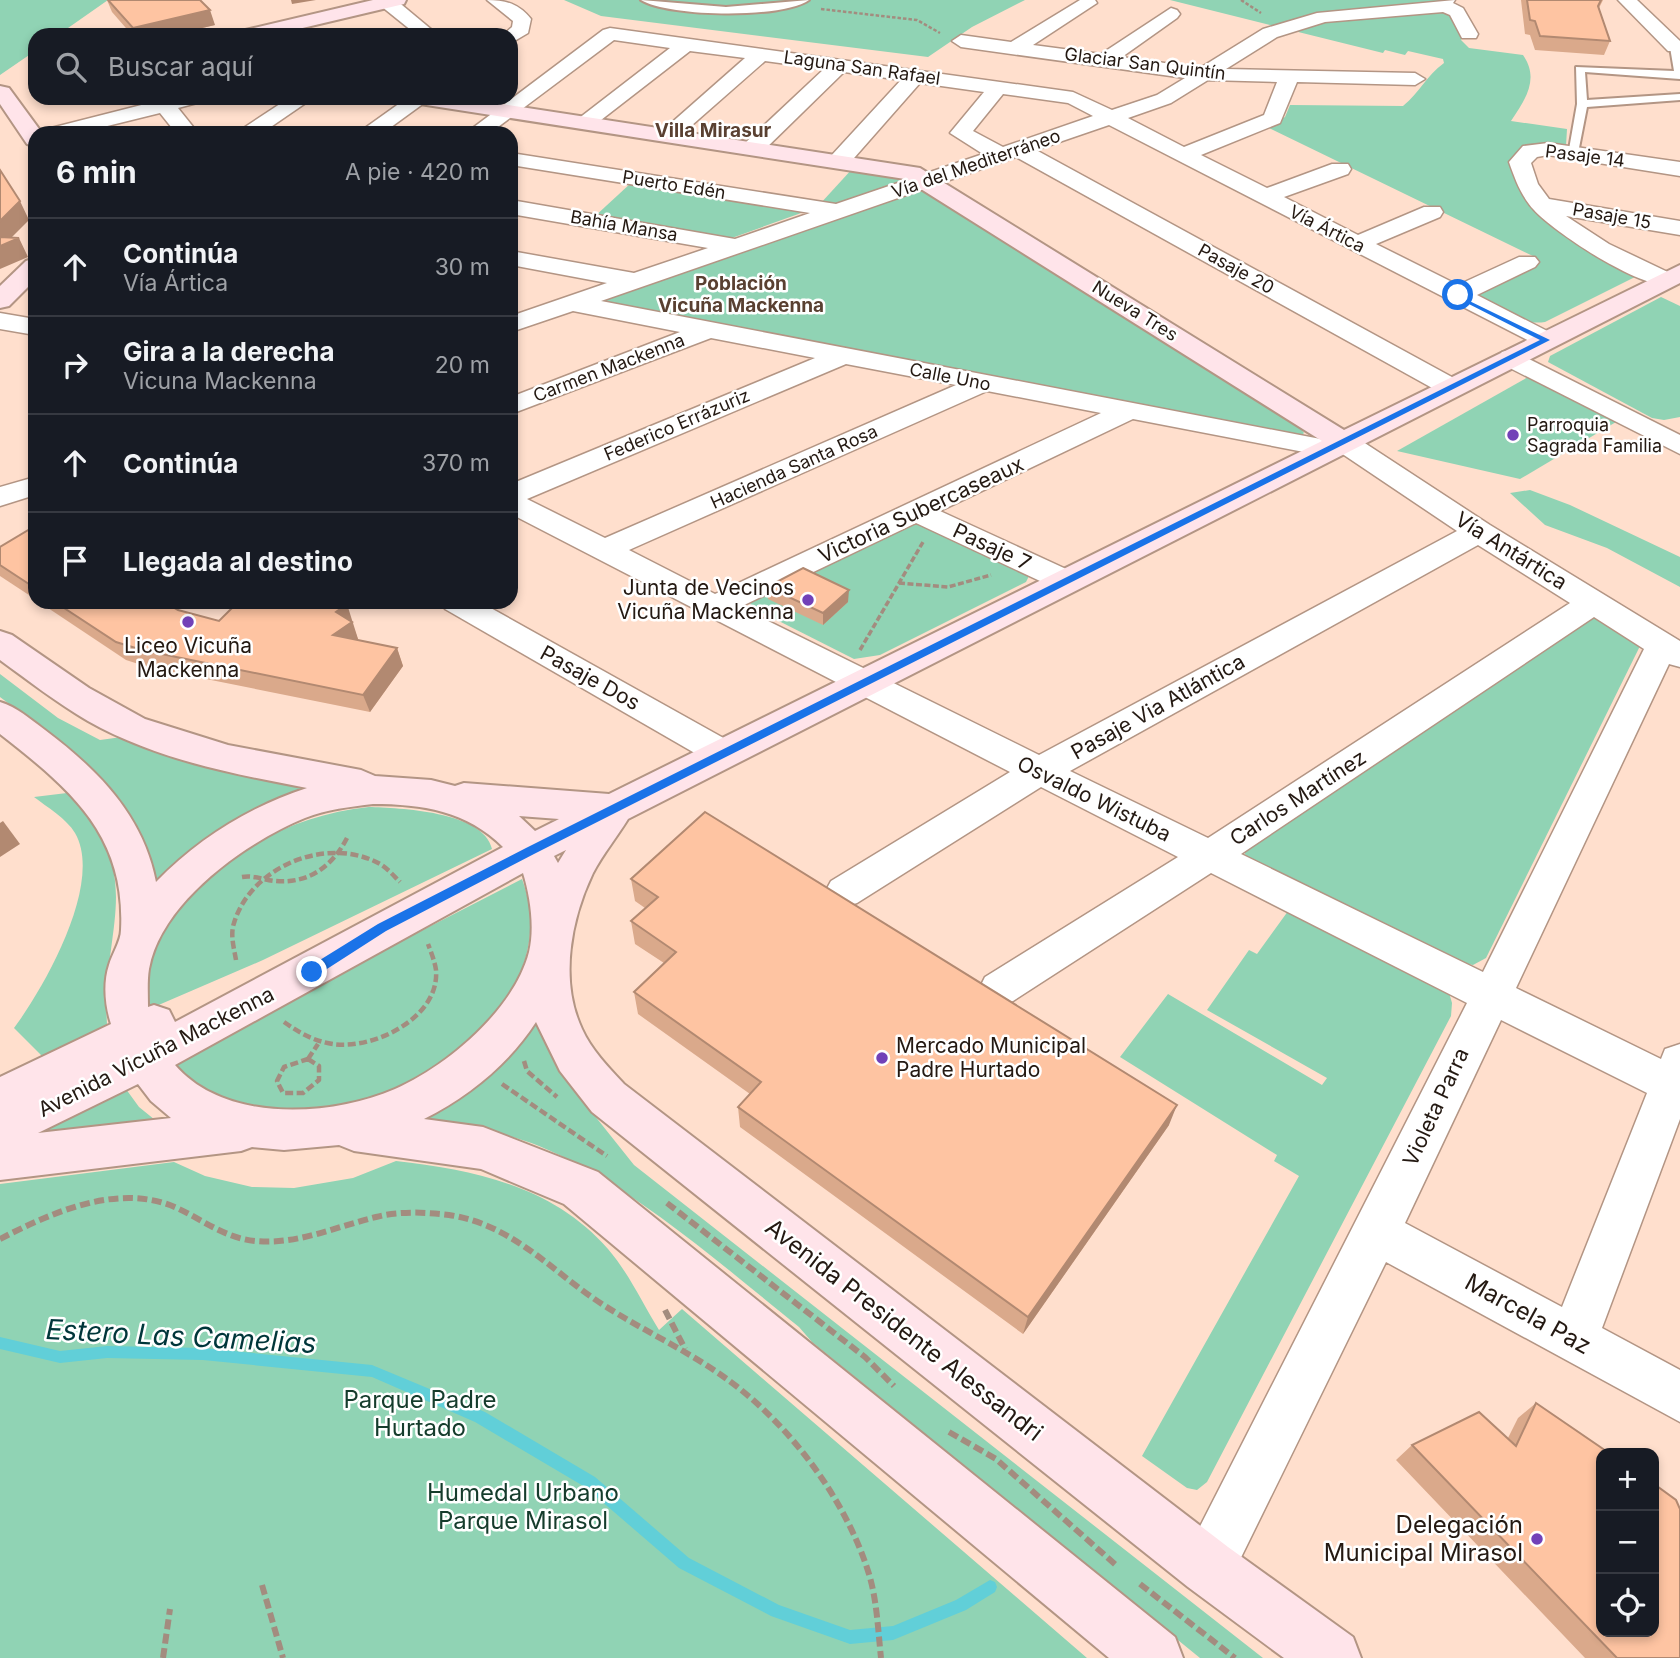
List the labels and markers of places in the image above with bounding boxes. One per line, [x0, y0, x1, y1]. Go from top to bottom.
place label: Parroquia Sagrada Familia [1527, 414, 1662, 456]
marker: Parroquia Sagrada Familia [1505, 427, 1521, 443]
place label: Junta de Vecinos Vicuña Mackenna [617, 575, 794, 624]
marker: Junta de Vecinos Vicuña Mackenna [800, 592, 816, 608]
marker: Liceo Vicuña Mackenna [180, 614, 196, 630]
place label: Liceo Vicuña Mackenna [124, 633, 252, 682]
place label: Mercado Municipal Padre Hurtado [896, 1033, 1086, 1082]
marker: Mercado Municipal Padre Hurtado [874, 1050, 890, 1066]
place label: Delegación Municipal Mirasol [1324, 1510, 1523, 1567]
marker: Delegación Municipal Mirasol [1529, 1531, 1545, 1547]

